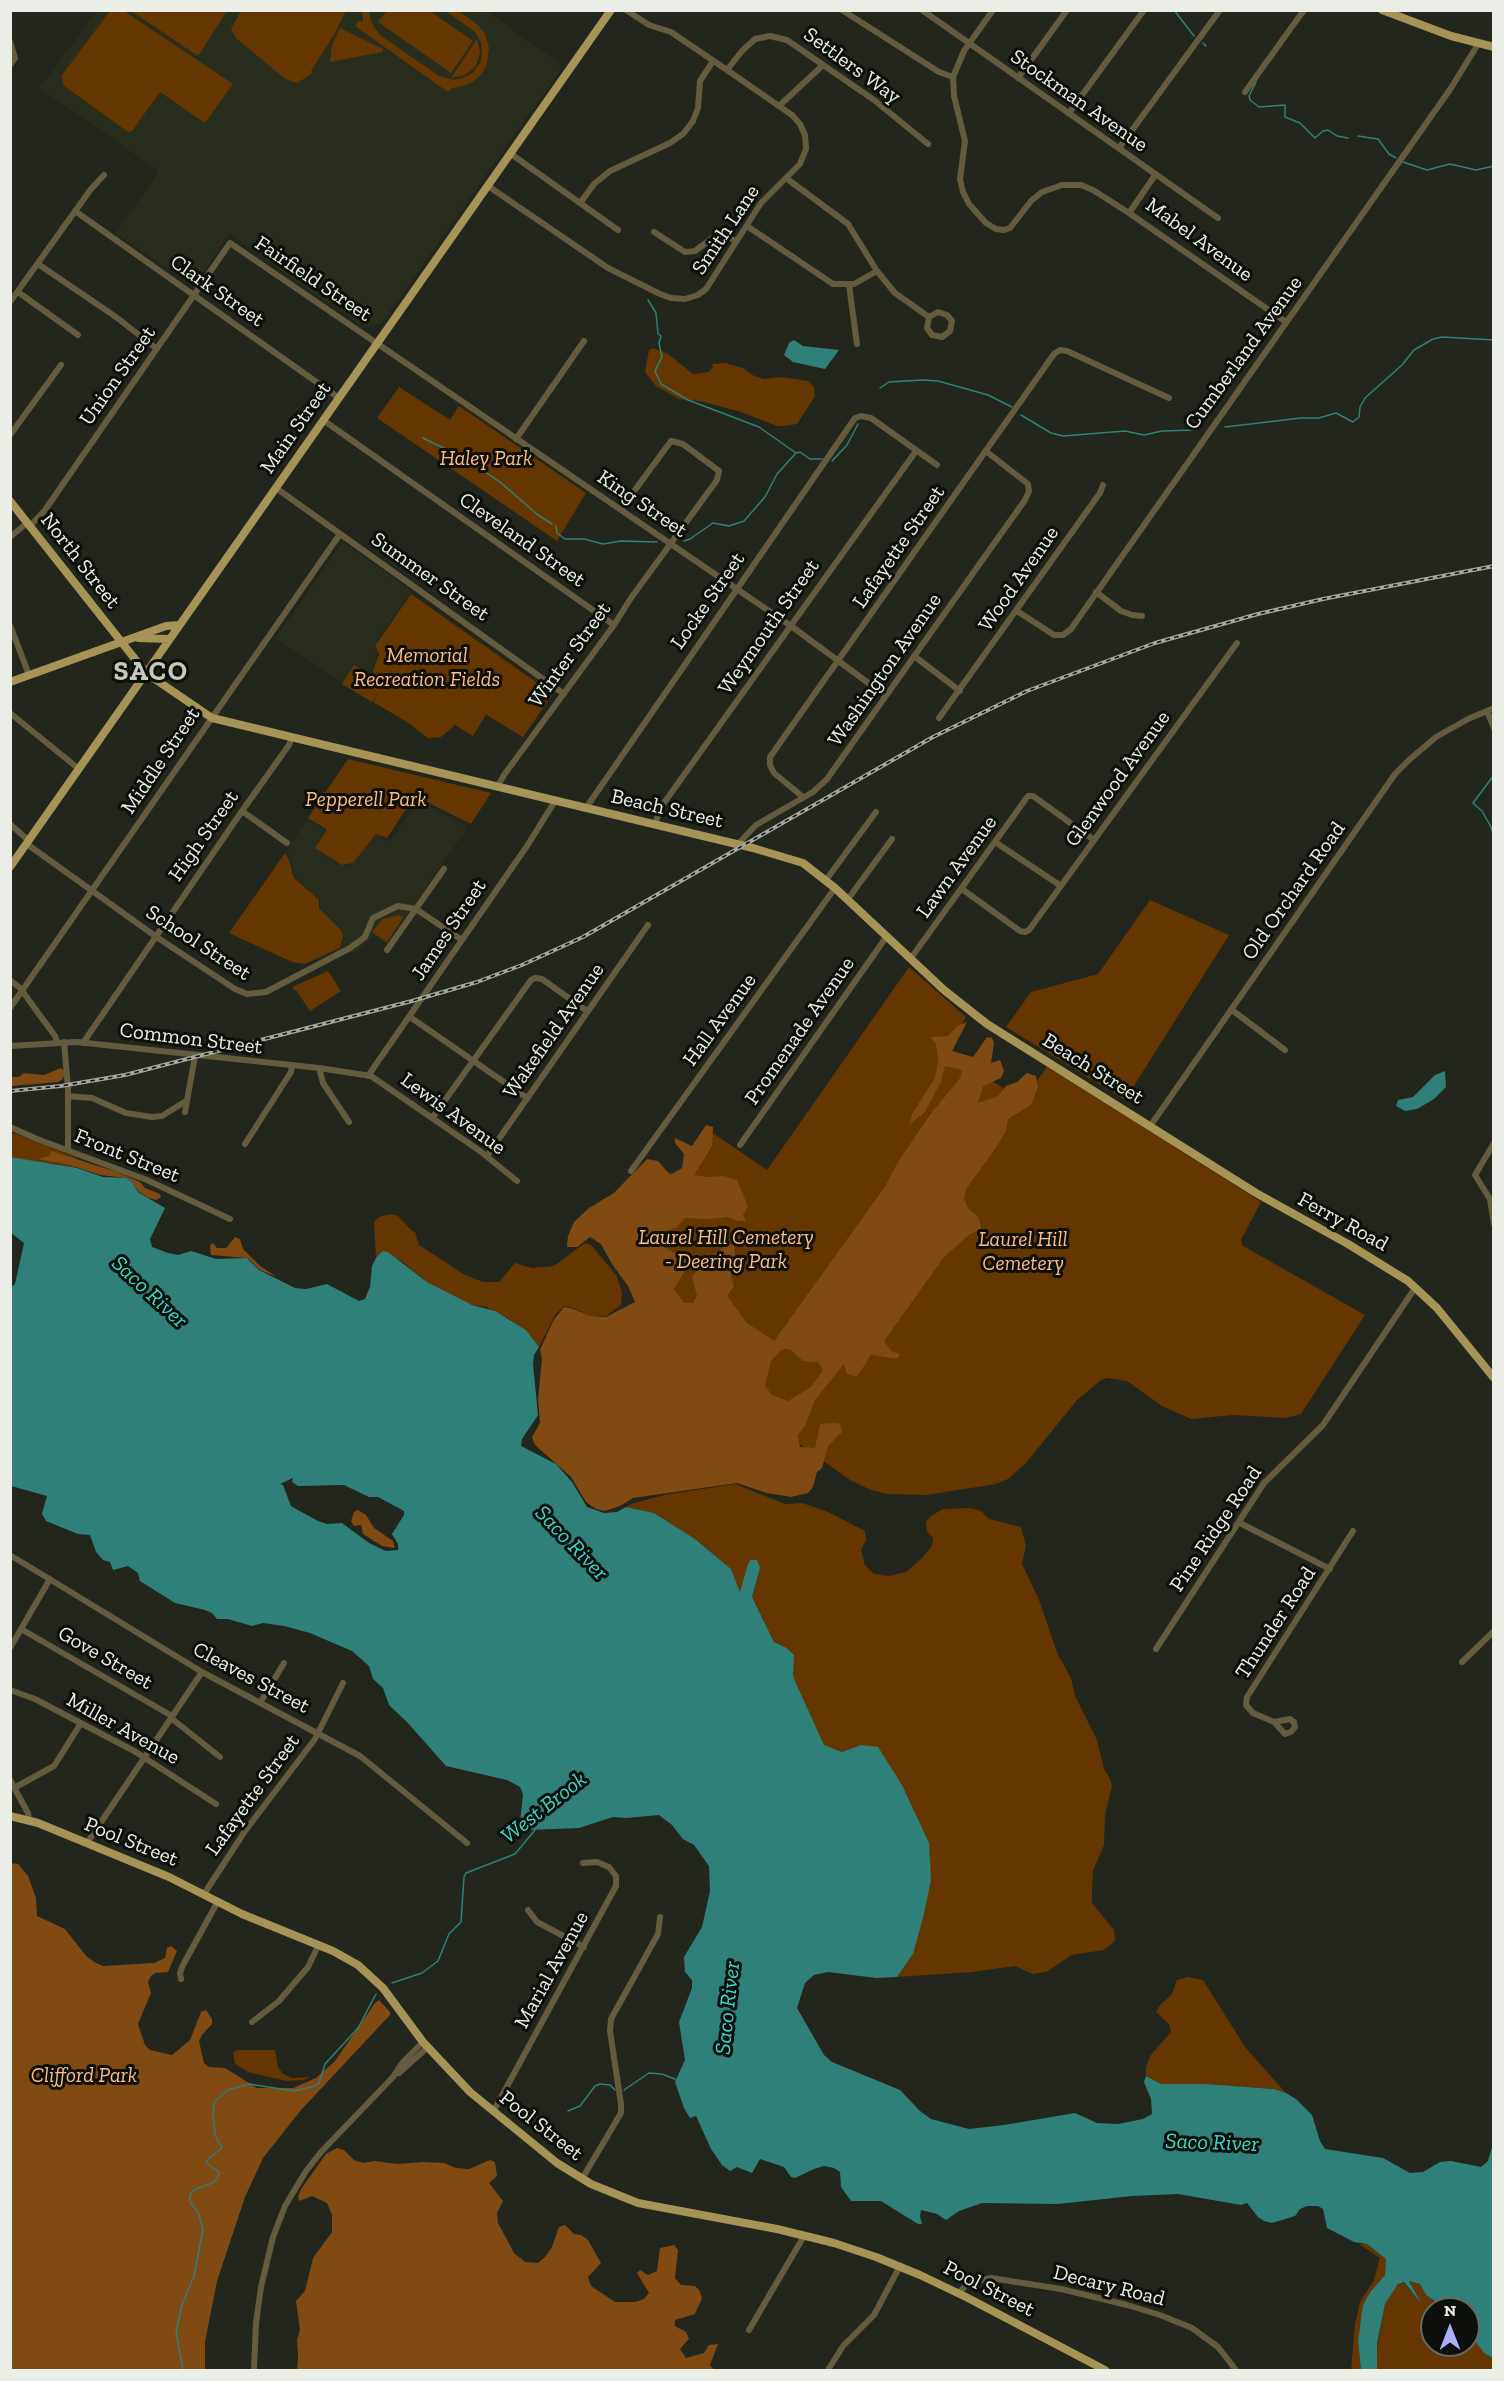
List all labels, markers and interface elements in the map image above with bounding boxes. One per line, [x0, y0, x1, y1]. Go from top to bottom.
street label: Settlers Way [798, 22, 906, 110]
street label: Stockman Avenue [1005, 44, 1153, 158]
street label: Smith Lane [687, 180, 765, 280]
street label: Mabel Avenue [1140, 193, 1258, 287]
street label: Fairfield Street [250, 231, 376, 327]
street label: Clark Street [165, 249, 269, 333]
street label: Cumberland Avenue [1180, 271, 1308, 435]
street label: Union Street [75, 322, 161, 430]
street label: Main Street [255, 377, 337, 479]
park label: Haley Park [440, 446, 532, 472]
street label: King Street [592, 465, 692, 543]
street label: Lafayette Street [847, 481, 951, 613]
street label: Cleveland Street [454, 487, 590, 593]
street label: North Street [35, 508, 125, 614]
street label: Wood Avenue [973, 521, 1065, 637]
street label: Summer Street [366, 527, 494, 627]
street label: Locke Street [665, 548, 751, 654]
street label: Weymouth Street [713, 555, 825, 699]
street label: Washington Avenue [823, 589, 947, 751]
street label: Winter Street [523, 598, 617, 712]
park label: Memorial Recreation Fields [354, 643, 500, 693]
district label: SACO [114, 656, 188, 688]
street label: Middle Street [116, 703, 206, 819]
street label: Glenwood Avenue [1060, 706, 1176, 852]
street label: Beach Street [608, 784, 726, 834]
street label: High Street [164, 786, 244, 886]
park label: Pepperell Park [305, 787, 427, 813]
street label: Lawn Avenue [911, 811, 1003, 923]
street label: Old Orchard Road [1237, 817, 1351, 965]
street label: James Street [406, 875, 492, 985]
street label: School Street [141, 900, 255, 986]
street label: Promenade Avenue [740, 952, 860, 1110]
street label: Wakefield Avenue [498, 958, 610, 1104]
street label: Hall Avenue [678, 969, 762, 1071]
street label: Common Street [118, 1018, 264, 1060]
street label: Beach Street [1038, 1028, 1148, 1110]
street label: Lewis Avenue [396, 1067, 510, 1161]
street label: Front Street [71, 1123, 183, 1189]
street label: Ferry Road [1293, 1187, 1393, 1257]
park label: Laurel Hill Cemetery - Deering Park [638, 1225, 814, 1275]
park label: Laurel Hill Cemetery [978, 1227, 1068, 1277]
water label: Saco River [106, 1250, 192, 1334]
street label: Pine Ridge Road [1165, 1461, 1267, 1597]
water label: Saco River [529, 1500, 613, 1586]
street label: Thunder Road [1230, 1562, 1322, 1684]
street label: Gove Street [53, 1621, 157, 1695]
street label: Cleaves Street [188, 1637, 314, 1719]
street label: Miller Avenue [62, 1688, 184, 1770]
street label: Lafayette Street [201, 1729, 305, 1861]
water label: West Brook [496, 1766, 592, 1850]
street label: Pool Street [80, 1812, 182, 1872]
street label: Marial Avenue [509, 1907, 595, 2033]
water label: Saco River [710, 1960, 746, 2056]
park label: Clifford Park [31, 2063, 137, 2089]
street label: Pool Street [494, 2086, 588, 2166]
water label: Saco River [1165, 2128, 1259, 2158]
street label: Pool Street [939, 2255, 1039, 2323]
street label: Decary Road [1051, 2260, 1167, 2312]
north arrow [1420, 2297, 1480, 2357]
text: N [1444, 2301, 1456, 2320]

